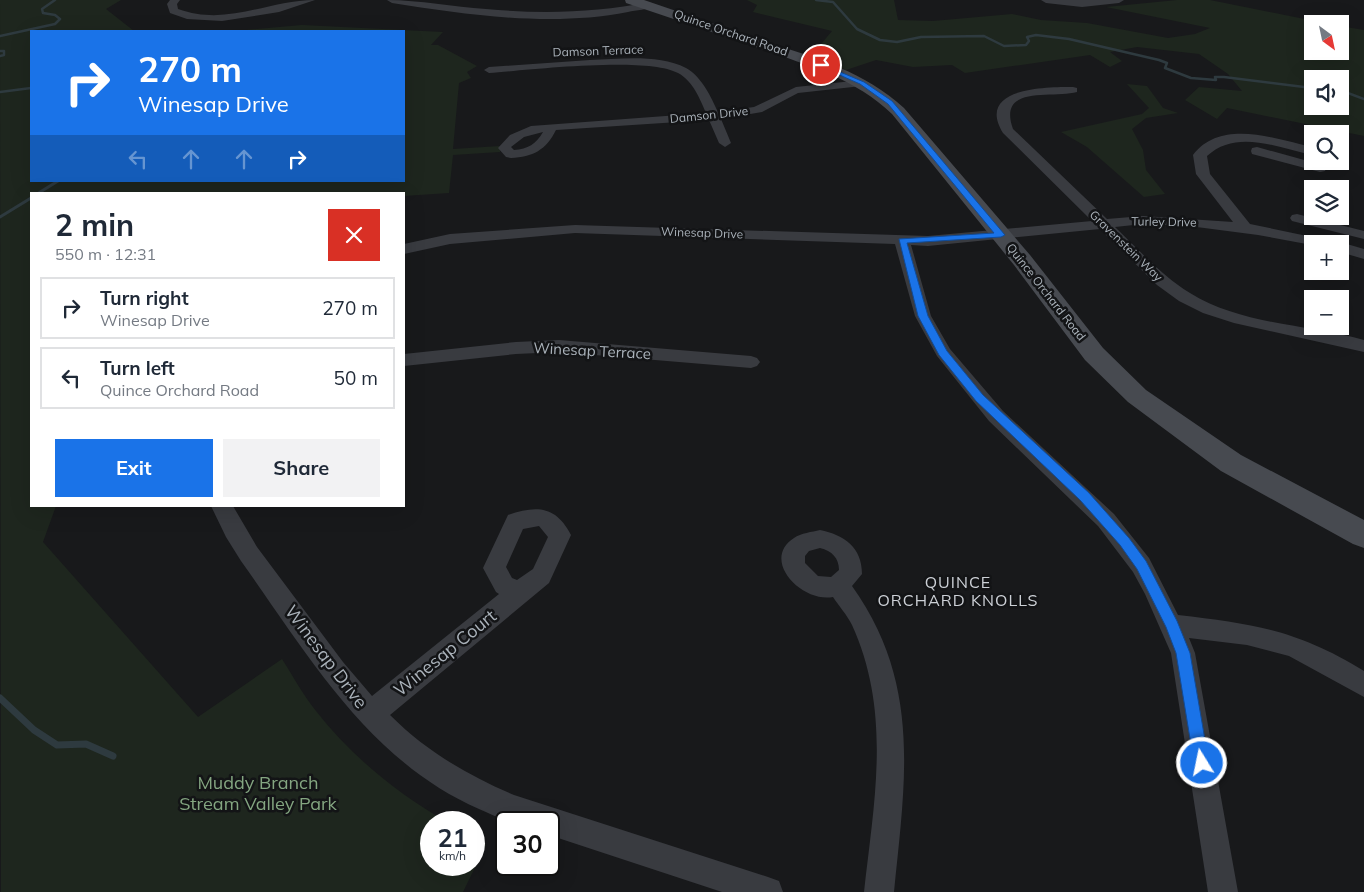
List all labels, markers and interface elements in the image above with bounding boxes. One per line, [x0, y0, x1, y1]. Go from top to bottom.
street label: Quince Orchard Road [672, 6, 790, 59]
north arrow [1304, 15, 1349, 60]
map controls [1304, 15, 1349, 335]
street label: Damson Terrace [552, 41, 644, 60]
pin [800, 44, 842, 86]
text: 270 m [138, 47, 242, 91]
icon: right [55, 50, 120, 115]
icon: arrive [807, 51, 835, 79]
button: sound [1304, 70, 1349, 115]
text: Winesap Drive [138, 90, 289, 118]
street label: Damson Drive [669, 103, 749, 126]
button: search [1304, 125, 1349, 170]
icon: left [124, 145, 152, 173]
icon: ahead [177, 145, 205, 173]
icon: ahead [230, 145, 258, 173]
icon: right [283, 145, 311, 173]
button: layers [1304, 180, 1349, 225]
text: 2 min [55, 206, 134, 244]
street label: Gravenstein Way [1087, 207, 1166, 285]
button: close [328, 209, 380, 261]
street label: Turley Drive [1131, 213, 1197, 230]
street label: Winesap Drive [661, 224, 743, 241]
button: + [1304, 235, 1349, 280]
street label: Quince Orchard Road [1004, 240, 1089, 343]
text: 550 m · 12:31 [55, 244, 156, 264]
text: Turn right [100, 286, 189, 310]
button: − [1304, 290, 1349, 335]
icon: right [57, 294, 85, 322]
text: 270 m [322, 296, 378, 320]
text: Winesap Drive [100, 310, 210, 330]
street label: Winesap Terrace [533, 338, 651, 363]
text: Turn left [100, 356, 175, 380]
icon: left [57, 364, 85, 392]
text: 50 m [334, 366, 378, 390]
text: Quince Orchard Road [100, 380, 259, 400]
button: Exit [55, 439, 213, 497]
button: Share [223, 439, 380, 497]
district label: QUINCE ORCHARD KNOLLS [877, 572, 1039, 610]
street label: Winesap Drive [280, 601, 373, 713]
street label: Winesap Court [389, 604, 501, 701]
position arrow [1175, 736, 1227, 788]
park label: Muddy Branch Stream Valley Park [179, 771, 338, 815]
speed limit sign: 30 [495, 811, 560, 876]
text: 21 [437, 822, 468, 853]
text: km/h [439, 848, 466, 863]

